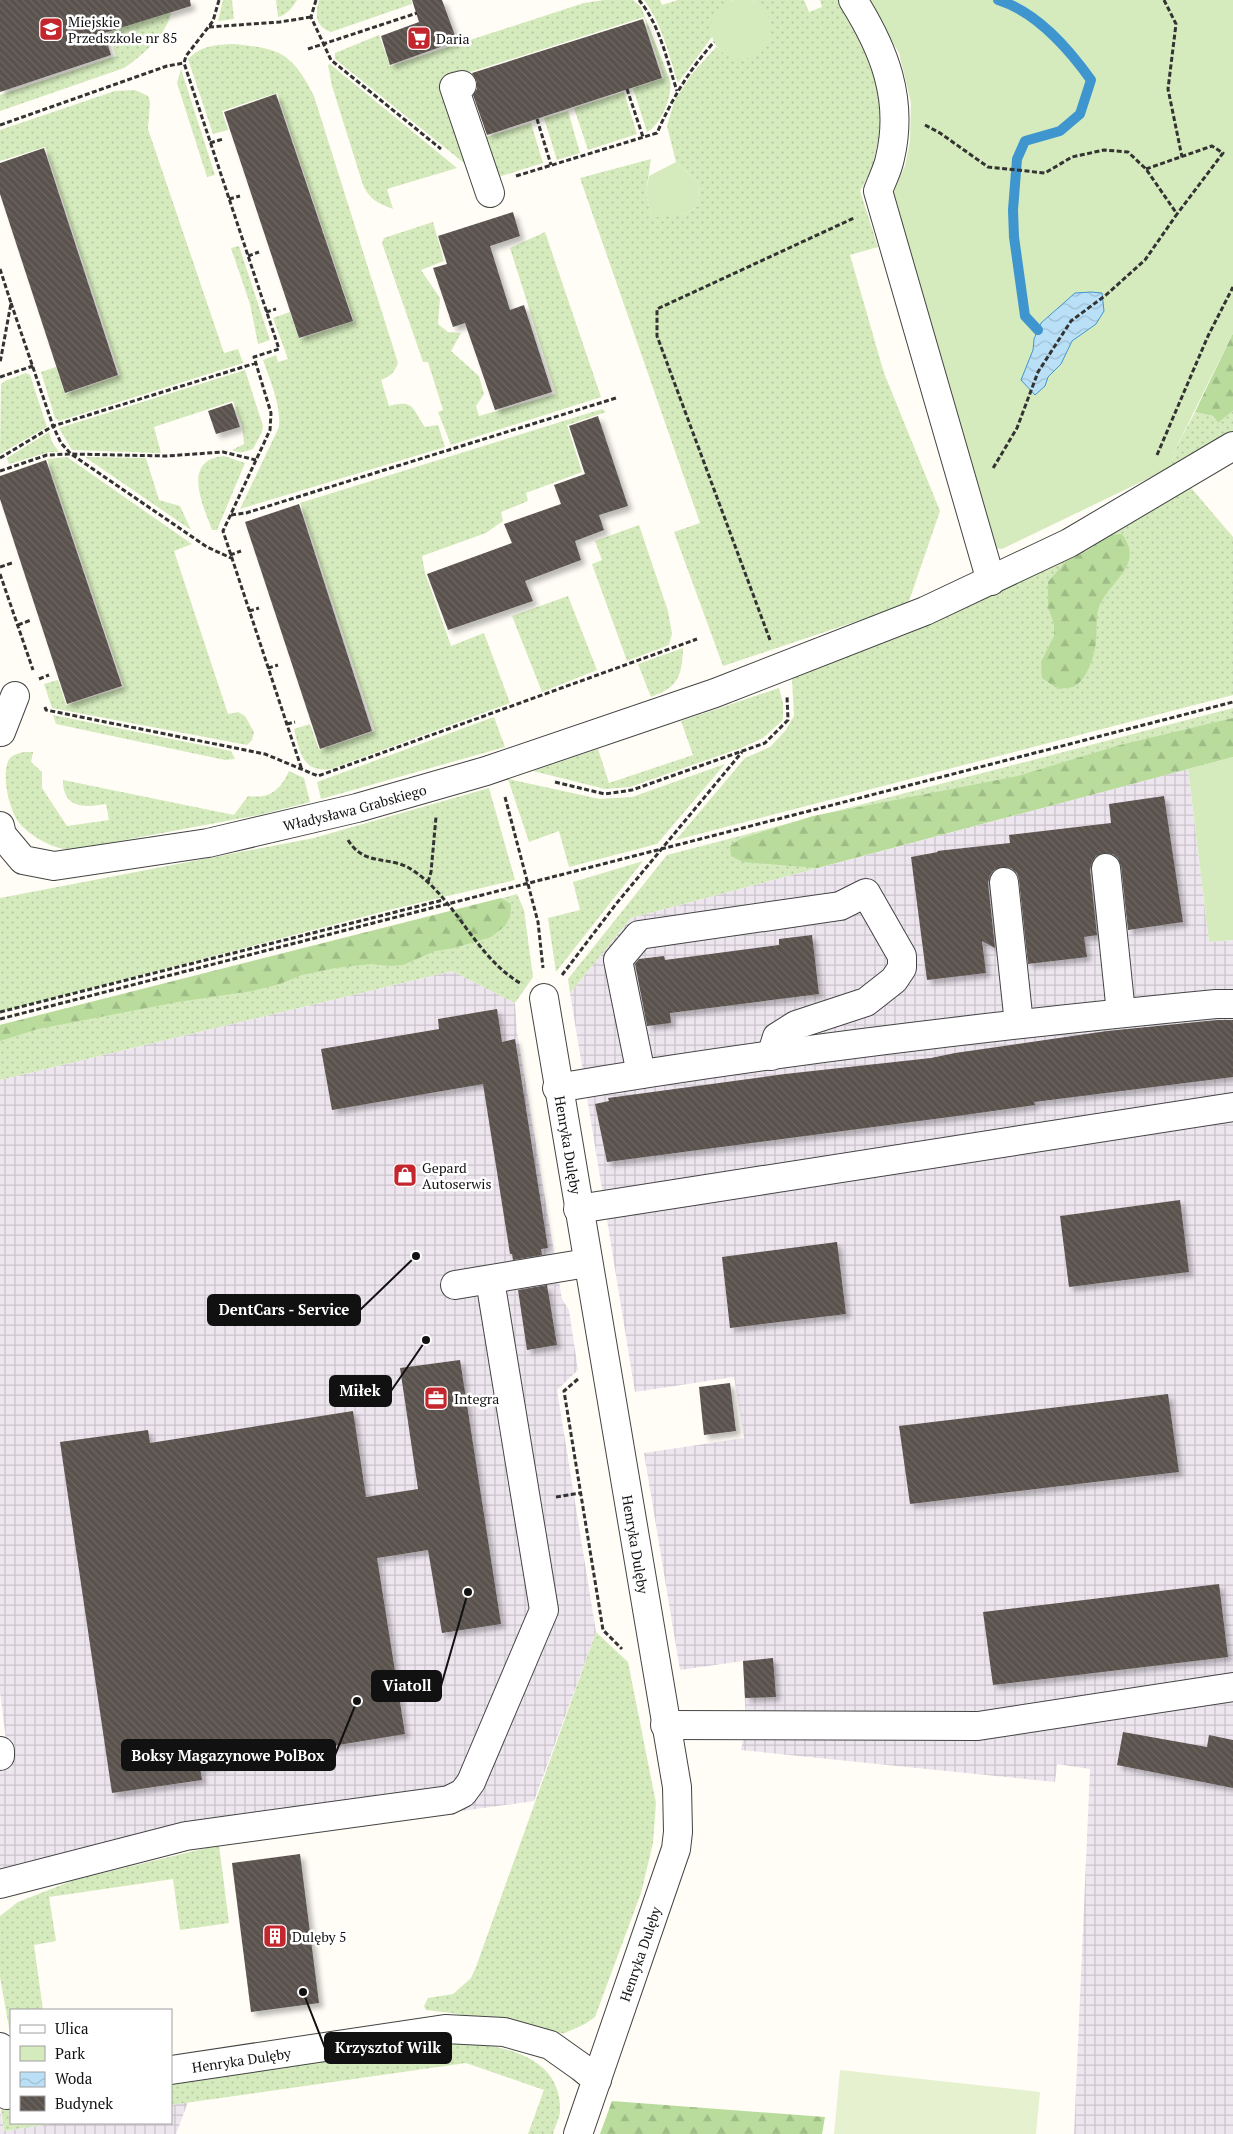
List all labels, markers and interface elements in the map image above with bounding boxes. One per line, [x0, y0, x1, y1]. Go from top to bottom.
place label: Miejskie Przedszkole nr 85 [68, 12, 178, 47]
school or university icon: Miejskie Przedszkole nr 85 [38, 16, 64, 42]
supermarket icon: Daria [406, 25, 432, 51]
place label: Daria [436, 29, 470, 48]
street label: Władysława Grabskiego [281, 779, 429, 835]
street label: Henryka Dulęby [551, 1094, 587, 1197]
place label: Gepard Autoserwis [422, 1158, 492, 1193]
shop icon: Gepard Autoserwis [392, 1162, 418, 1188]
callout: DentCars - Service [208, 1295, 360, 1325]
text: DentCars - Service [219, 1299, 349, 1319]
callout: Miłek [330, 1376, 391, 1406]
text: Miłek [339, 1380, 381, 1400]
office icon: Integra [423, 1385, 449, 1411]
place label: Integra [454, 1389, 499, 1408]
street label: Henryka Dulęby [618, 1494, 654, 1596]
callout: Viatoll [372, 1671, 441, 1701]
text: Viatoll [382, 1675, 432, 1695]
callout: Boksy Magazynowe PolBox [122, 1740, 335, 1770]
text: Boksy Magazynowe PolBox [132, 1745, 325, 1765]
street label: Henryka Dulęby [615, 1903, 665, 2004]
building icon: Dulęby 5 [262, 1923, 288, 1949]
place label: Dulęby 5 [292, 1927, 347, 1946]
legend [10, 2009, 172, 2124]
text: Ulica [55, 2018, 89, 2038]
callout: Krzysztof Wilk [325, 2033, 451, 2063]
text: Krzysztof Wilk [335, 2037, 441, 2057]
text: Park [55, 2043, 85, 2063]
street label: Henryka Dulęby [191, 2043, 293, 2076]
text: Woda [55, 2068, 93, 2088]
text: Budynek [55, 2093, 113, 2113]

